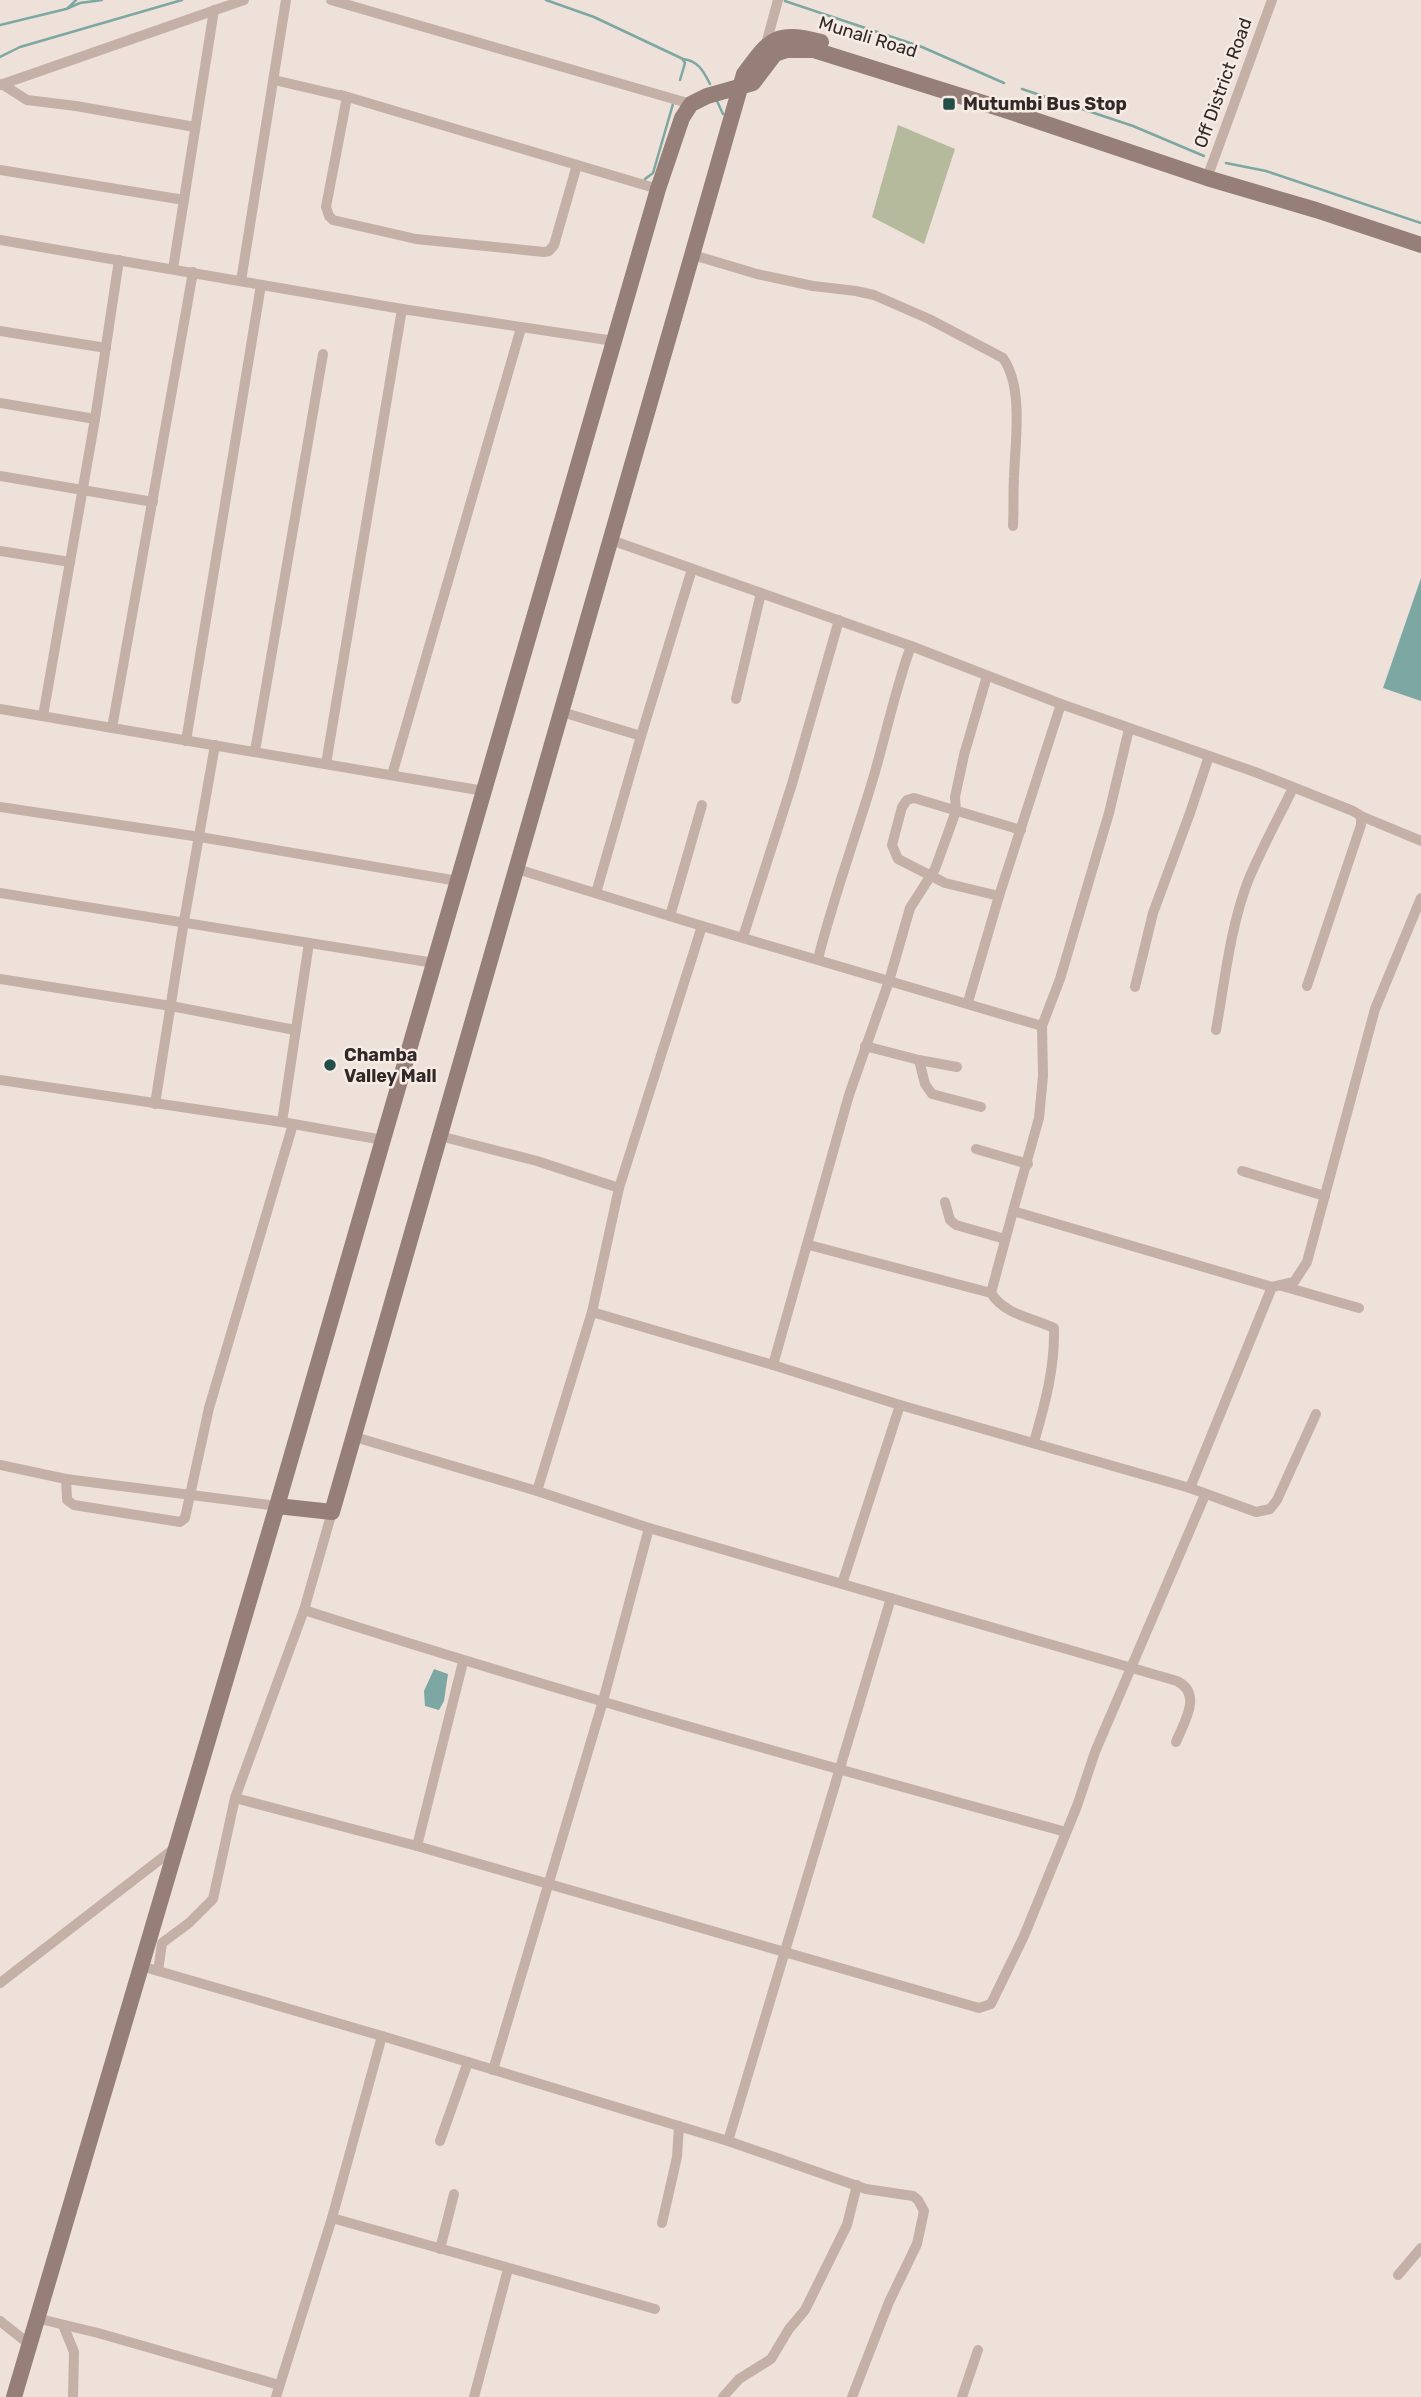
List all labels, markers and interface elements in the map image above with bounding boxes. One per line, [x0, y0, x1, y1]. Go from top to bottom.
street label: Munali Road [816, 12, 920, 62]
street label: Off District Road [1189, 15, 1257, 151]
place label: Mutumbi Bus Stop [963, 93, 1127, 115]
marker: Mutumbi Bus Stop [941, 96, 957, 112]
place label: Chamba Valley Mall [344, 1044, 437, 1087]
marker: Chamba Valley Mall [322, 1057, 338, 1073]

